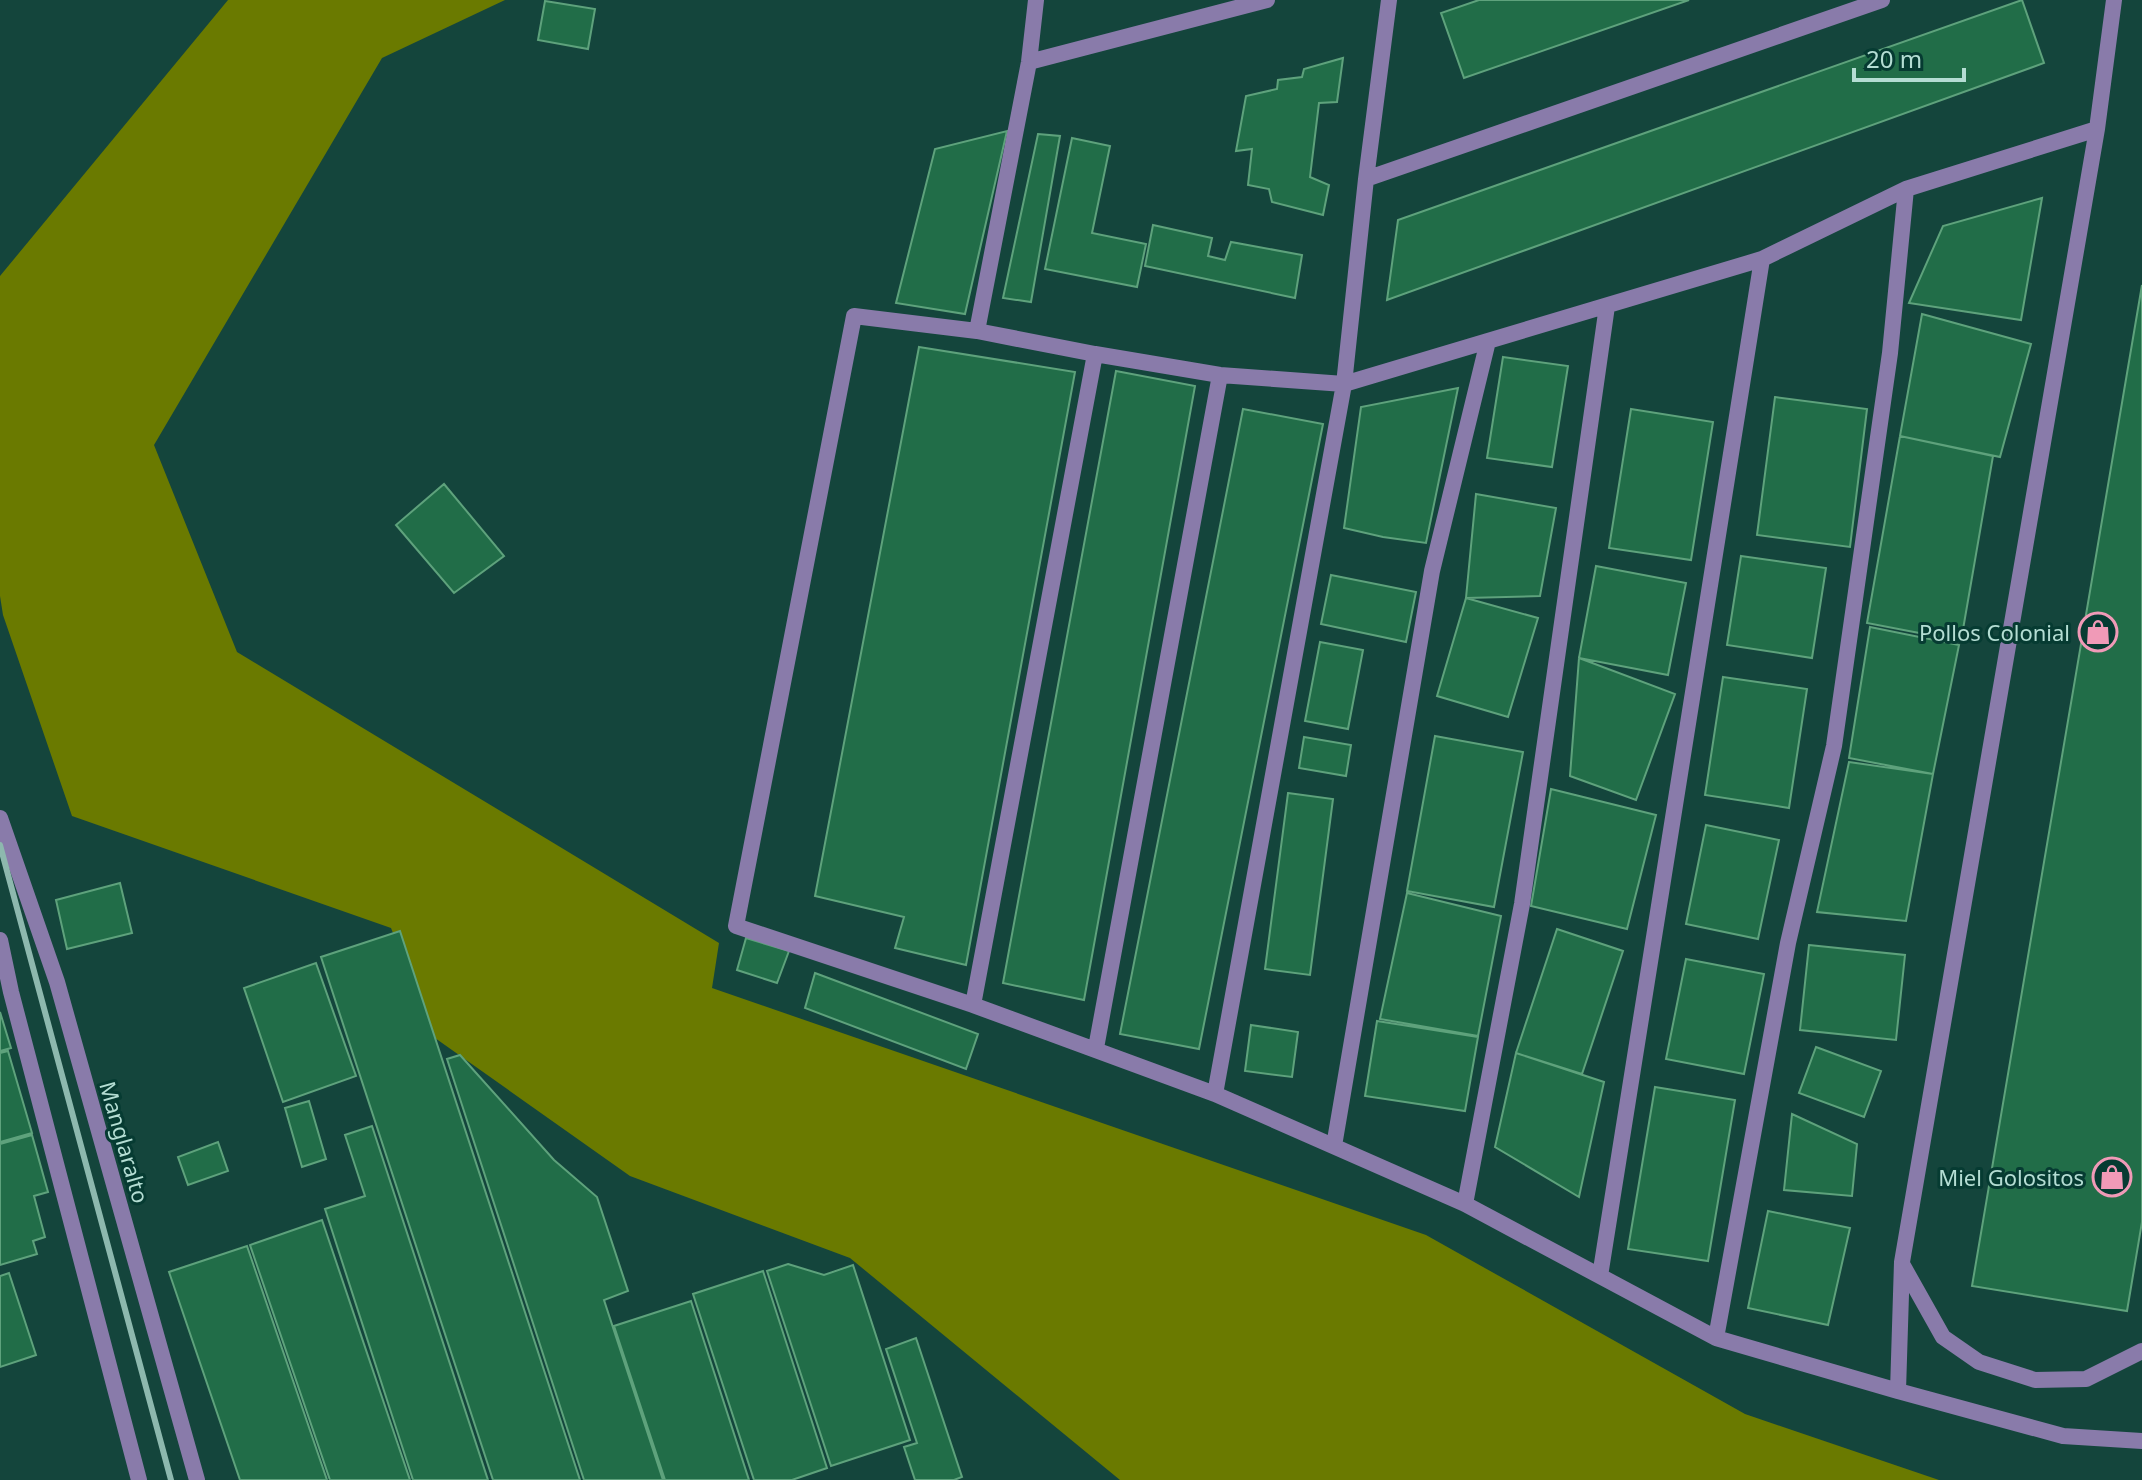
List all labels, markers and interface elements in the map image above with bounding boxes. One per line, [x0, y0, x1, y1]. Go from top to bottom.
scale bar [1854, 32, 1964, 82]
text: 20 m [1866, 42, 1922, 75]
shop icon: Pollos Colonial [2077, 611, 2119, 653]
place label: Pollos Colonial [1919, 617, 2070, 647]
street label: Manglaralto [93, 1078, 157, 1206]
shop icon: Miel Golositos [2091, 1156, 2133, 1198]
place label: Miel Golositos [1938, 1162, 2084, 1192]

